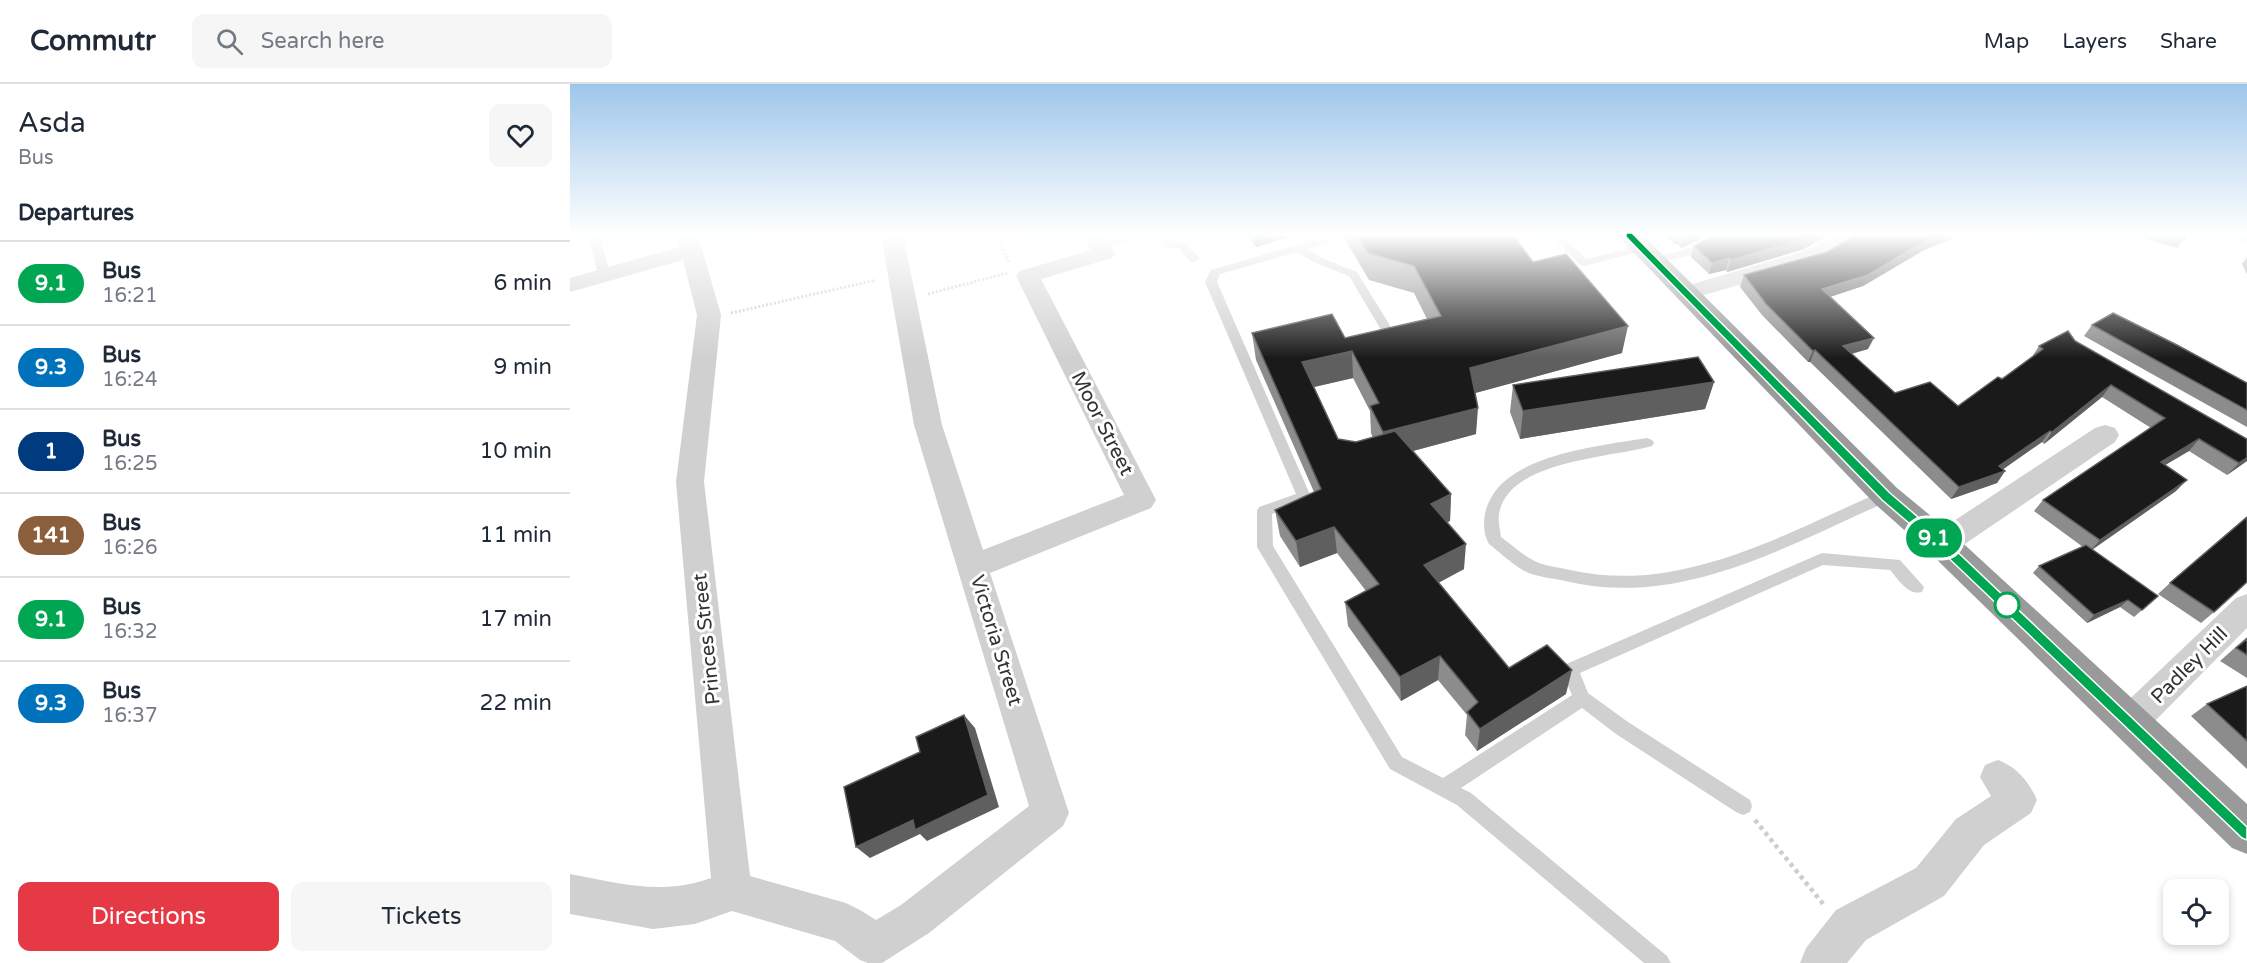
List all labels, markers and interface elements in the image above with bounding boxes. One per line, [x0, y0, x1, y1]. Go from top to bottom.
search box [192, 14, 612, 68]
text: Commutr [30, 24, 156, 58]
icon: search [213, 25, 246, 58]
text: Search here [261, 28, 385, 54]
text: Map [1984, 29, 2029, 54]
text: Layers [2062, 29, 2127, 54]
text: Share [2160, 29, 2217, 54]
button: heart [489, 104, 552, 167]
text: Asda [18, 106, 86, 140]
text: Bus [18, 146, 54, 170]
text: Departures [18, 200, 134, 226]
text: Bus [102, 258, 141, 284]
text: 6 min [493, 270, 552, 296]
text: 9.1 [35, 271, 67, 296]
text: 16:21 [102, 284, 157, 308]
text: Bus [102, 342, 141, 368]
text: 9 min [493, 354, 552, 380]
text: 9.3 [35, 355, 67, 380]
street label: Moor Street [1066, 367, 1139, 480]
text: 16:24 [102, 368, 157, 392]
text: Bus [102, 426, 141, 452]
text: 10 min [480, 438, 552, 464]
text: 1 [44, 439, 58, 464]
text: 16:25 [102, 452, 157, 476]
text: Bus [102, 510, 141, 536]
line badge: 9.1 [1900, 518, 1968, 558]
text: 11 min [480, 522, 552, 548]
text: 141 [31, 523, 71, 548]
text: 9.1 [1918, 526, 1950, 551]
text: 16:26 [102, 536, 157, 560]
street label: Princes Street [688, 572, 726, 706]
street label: Victoria Street [965, 572, 1027, 709]
unlabelled marker [1994, 592, 2020, 618]
text: Bus [102, 594, 141, 620]
text: 17 min [480, 606, 552, 632]
text: 9.1 [35, 607, 67, 632]
text: 16:32 [102, 620, 157, 644]
street label: Padley Hill [2146, 622, 2233, 709]
text: Bus [102, 678, 141, 704]
text: 22 min [480, 690, 552, 716]
text: 9.3 [35, 691, 67, 716]
text: 16:37 [102, 704, 157, 728]
map controls [2163, 879, 2229, 945]
button: locate [2163, 879, 2229, 945]
button: Directions [18, 882, 279, 951]
button: Tickets [291, 882, 552, 951]

